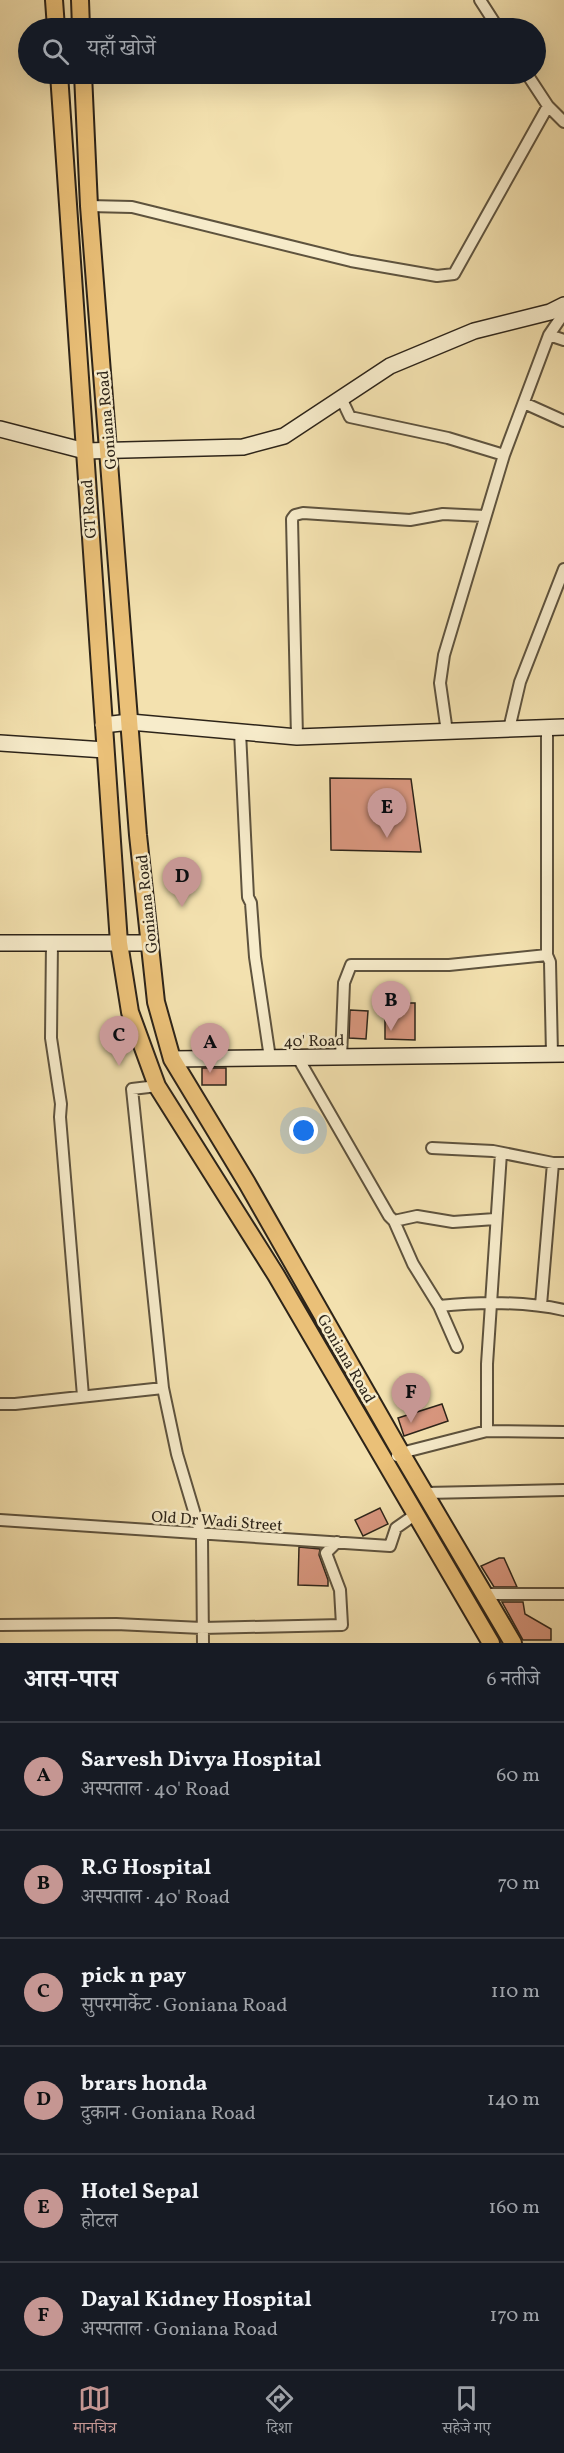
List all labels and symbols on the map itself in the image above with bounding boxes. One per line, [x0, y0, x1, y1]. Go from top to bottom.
street label: Goniana Road [93, 369, 123, 470]
street label: GT Road [77, 479, 103, 539]
pin: E [368, 788, 406, 838]
street label: Goniana Road [132, 853, 164, 954]
pin: D [162, 858, 201, 907]
pin: B [372, 982, 410, 1031]
pin: C [100, 1016, 138, 1066]
pin: A [190, 1024, 230, 1073]
street label: 40' Road [283, 1030, 345, 1054]
your location [289, 1116, 318, 1145]
street label: Goniana Road [311, 1310, 380, 1408]
pin: F [392, 1374, 430, 1423]
street label: Old Dr Wadi Street [150, 1506, 284, 1538]

